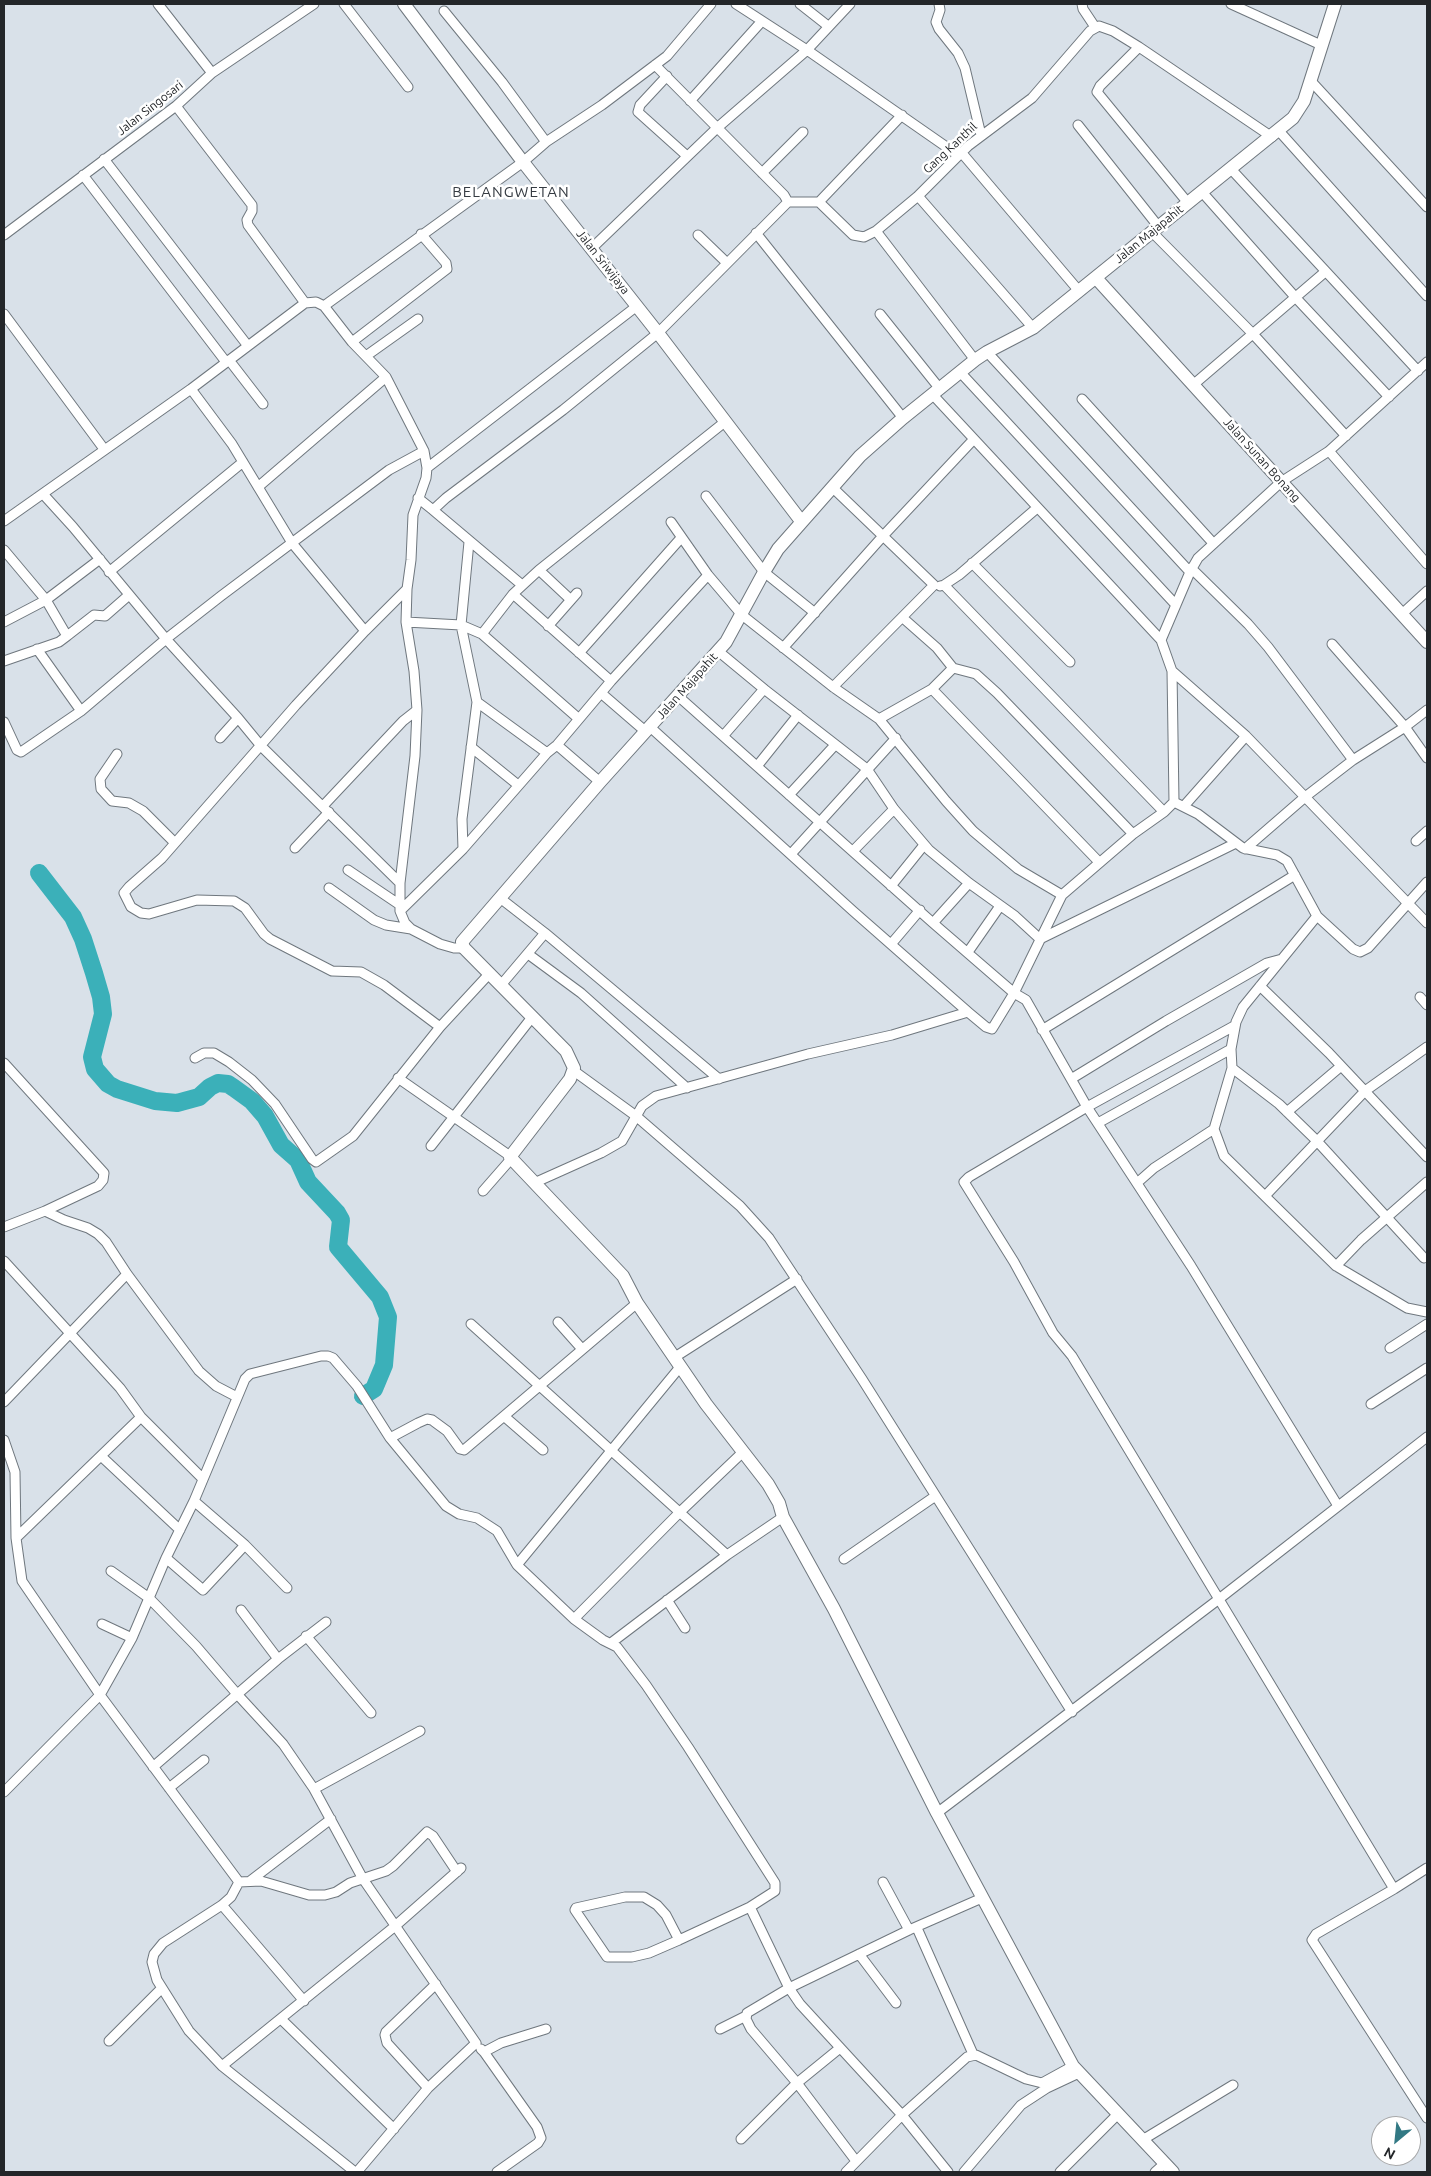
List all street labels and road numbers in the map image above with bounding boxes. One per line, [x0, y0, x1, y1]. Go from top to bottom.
street label: Jalan Singosari [114, 78, 186, 138]
street label: Gang Kanthil [920, 119, 980, 177]
street label: Jalan Majapahit [1112, 202, 1186, 266]
street label: Jalan Sriwijaya [573, 227, 633, 297]
street label: Jalan Sunan Bonang [1220, 415, 1304, 505]
street label: Jalan Majapahit [653, 650, 721, 722]

